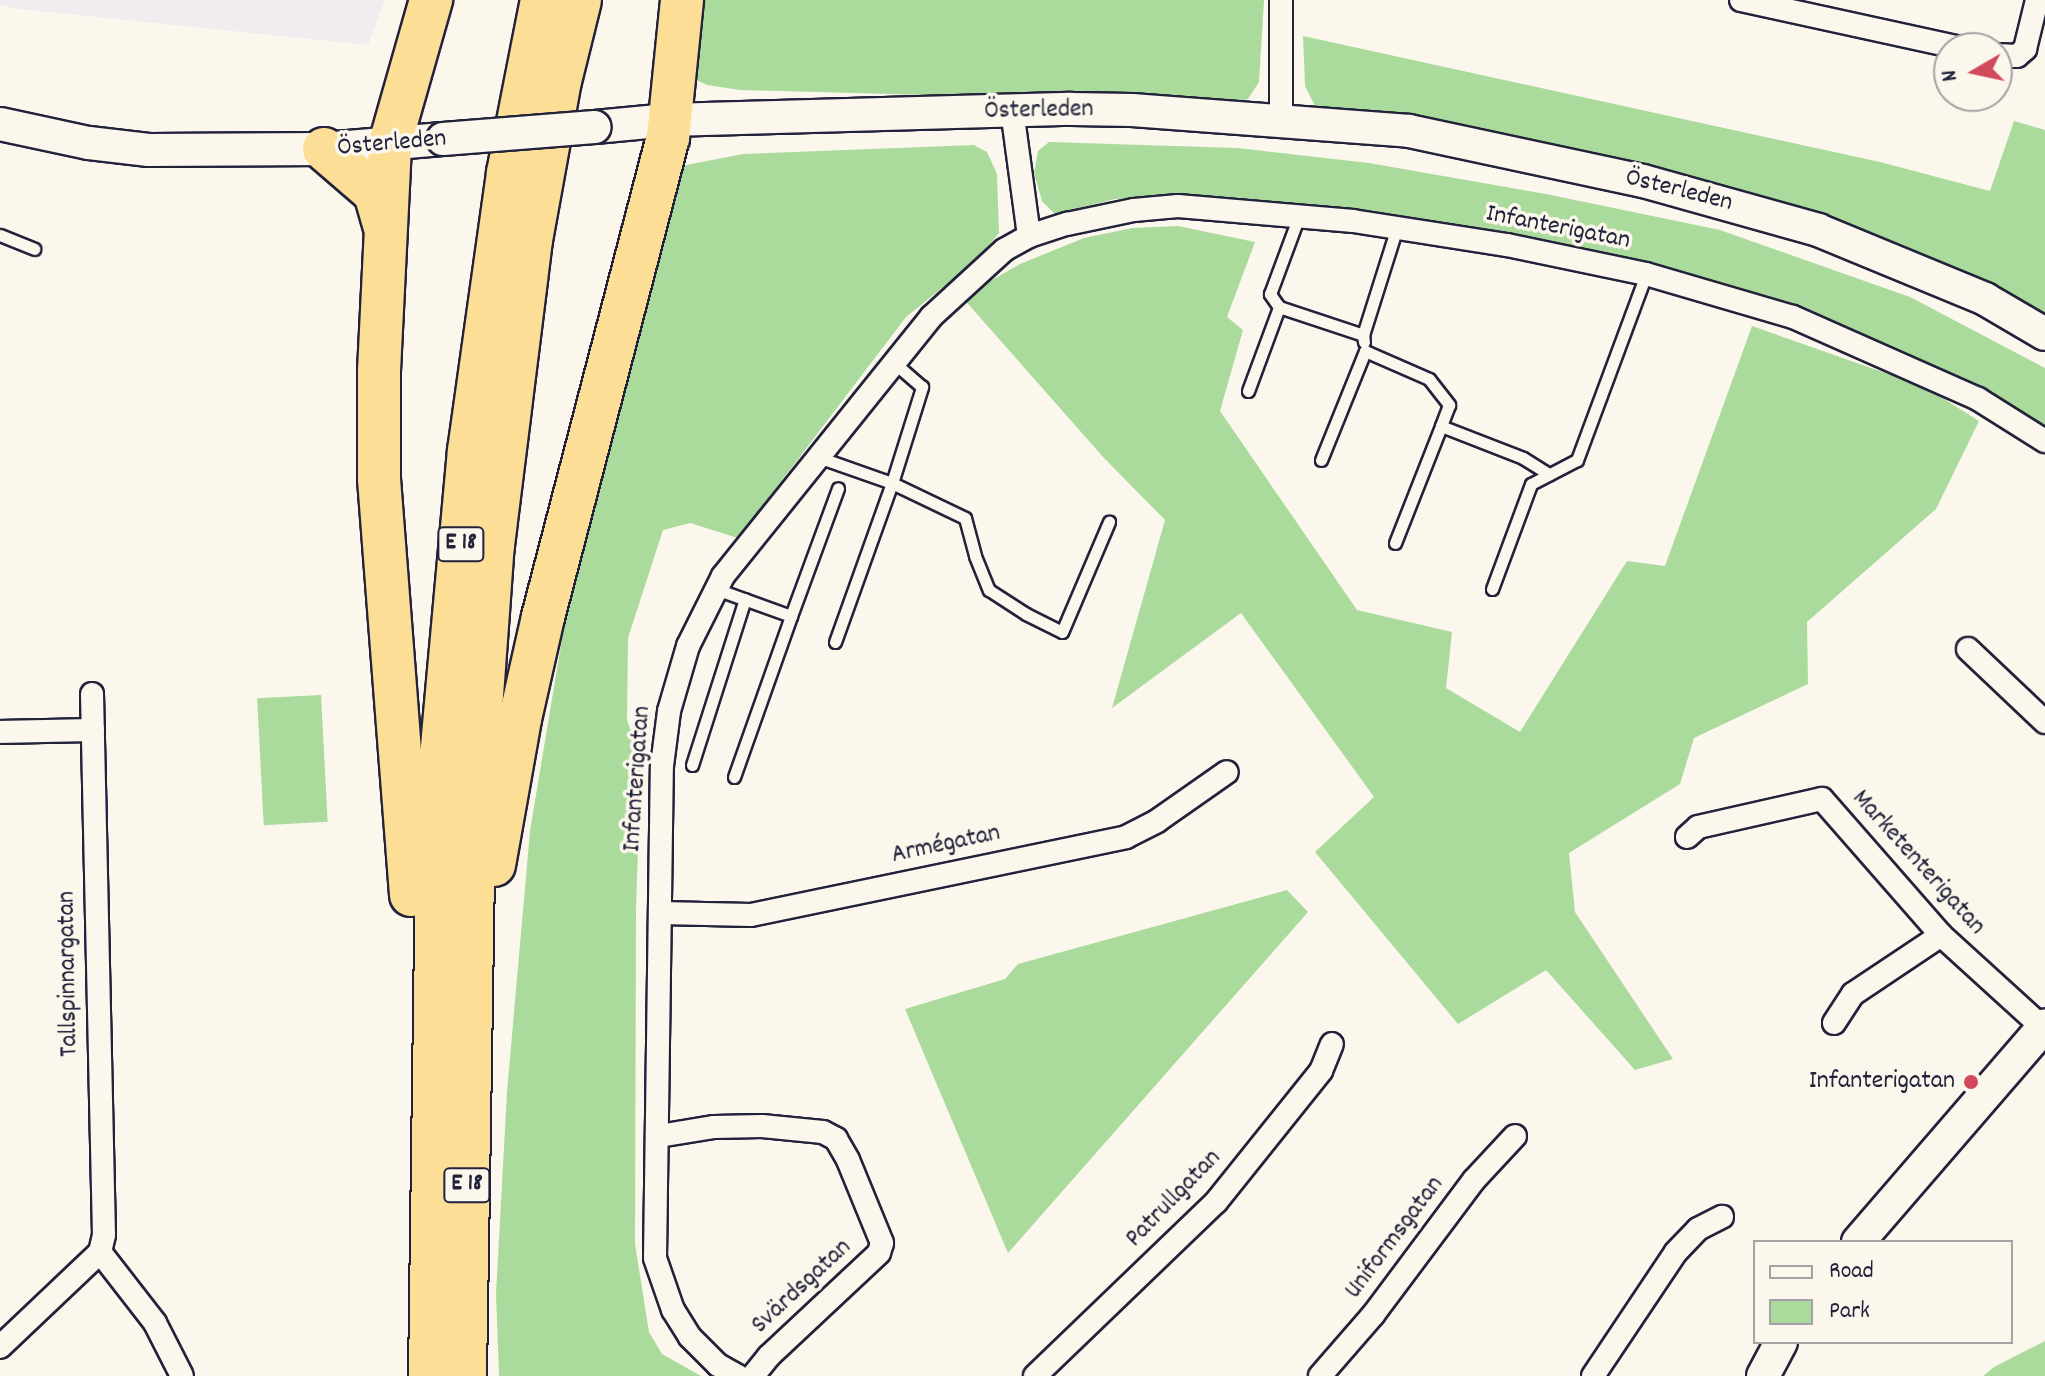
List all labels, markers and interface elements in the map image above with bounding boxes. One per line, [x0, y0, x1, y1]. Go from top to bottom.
north arrow [1933, 32, 2013, 112]
text: N [1935, 68, 1967, 83]
street label: Österleden [984, 94, 1094, 128]
street label: Österleden [336, 124, 448, 164]
street label: Österleden [1622, 163, 1736, 219]
street label: Infanterigatan [1483, 199, 1633, 257]
road number: E 18 [437, 524, 485, 564]
street label: Infanterigatan [617, 705, 659, 853]
street label: Marketenterigatan [1844, 784, 1992, 942]
street label: Armégatan [889, 818, 1003, 872]
street label: Tallspinnargatan [52, 891, 86, 1057]
place label: Infanterigatan [1809, 1066, 1955, 1098]
marker: Infanterigatan [1962, 1073, 1980, 1091]
street label: Patrullgatan [1120, 1143, 1228, 1255]
road number: E 18 [443, 1165, 491, 1205]
street label: Uniformsgatan [1339, 1170, 1451, 1306]
street label: Svärdsgatan [745, 1233, 859, 1341]
legend [1753, 1240, 2013, 1344]
text: Road [1829, 1255, 1874, 1289]
text: Park [1829, 1295, 1870, 1329]

